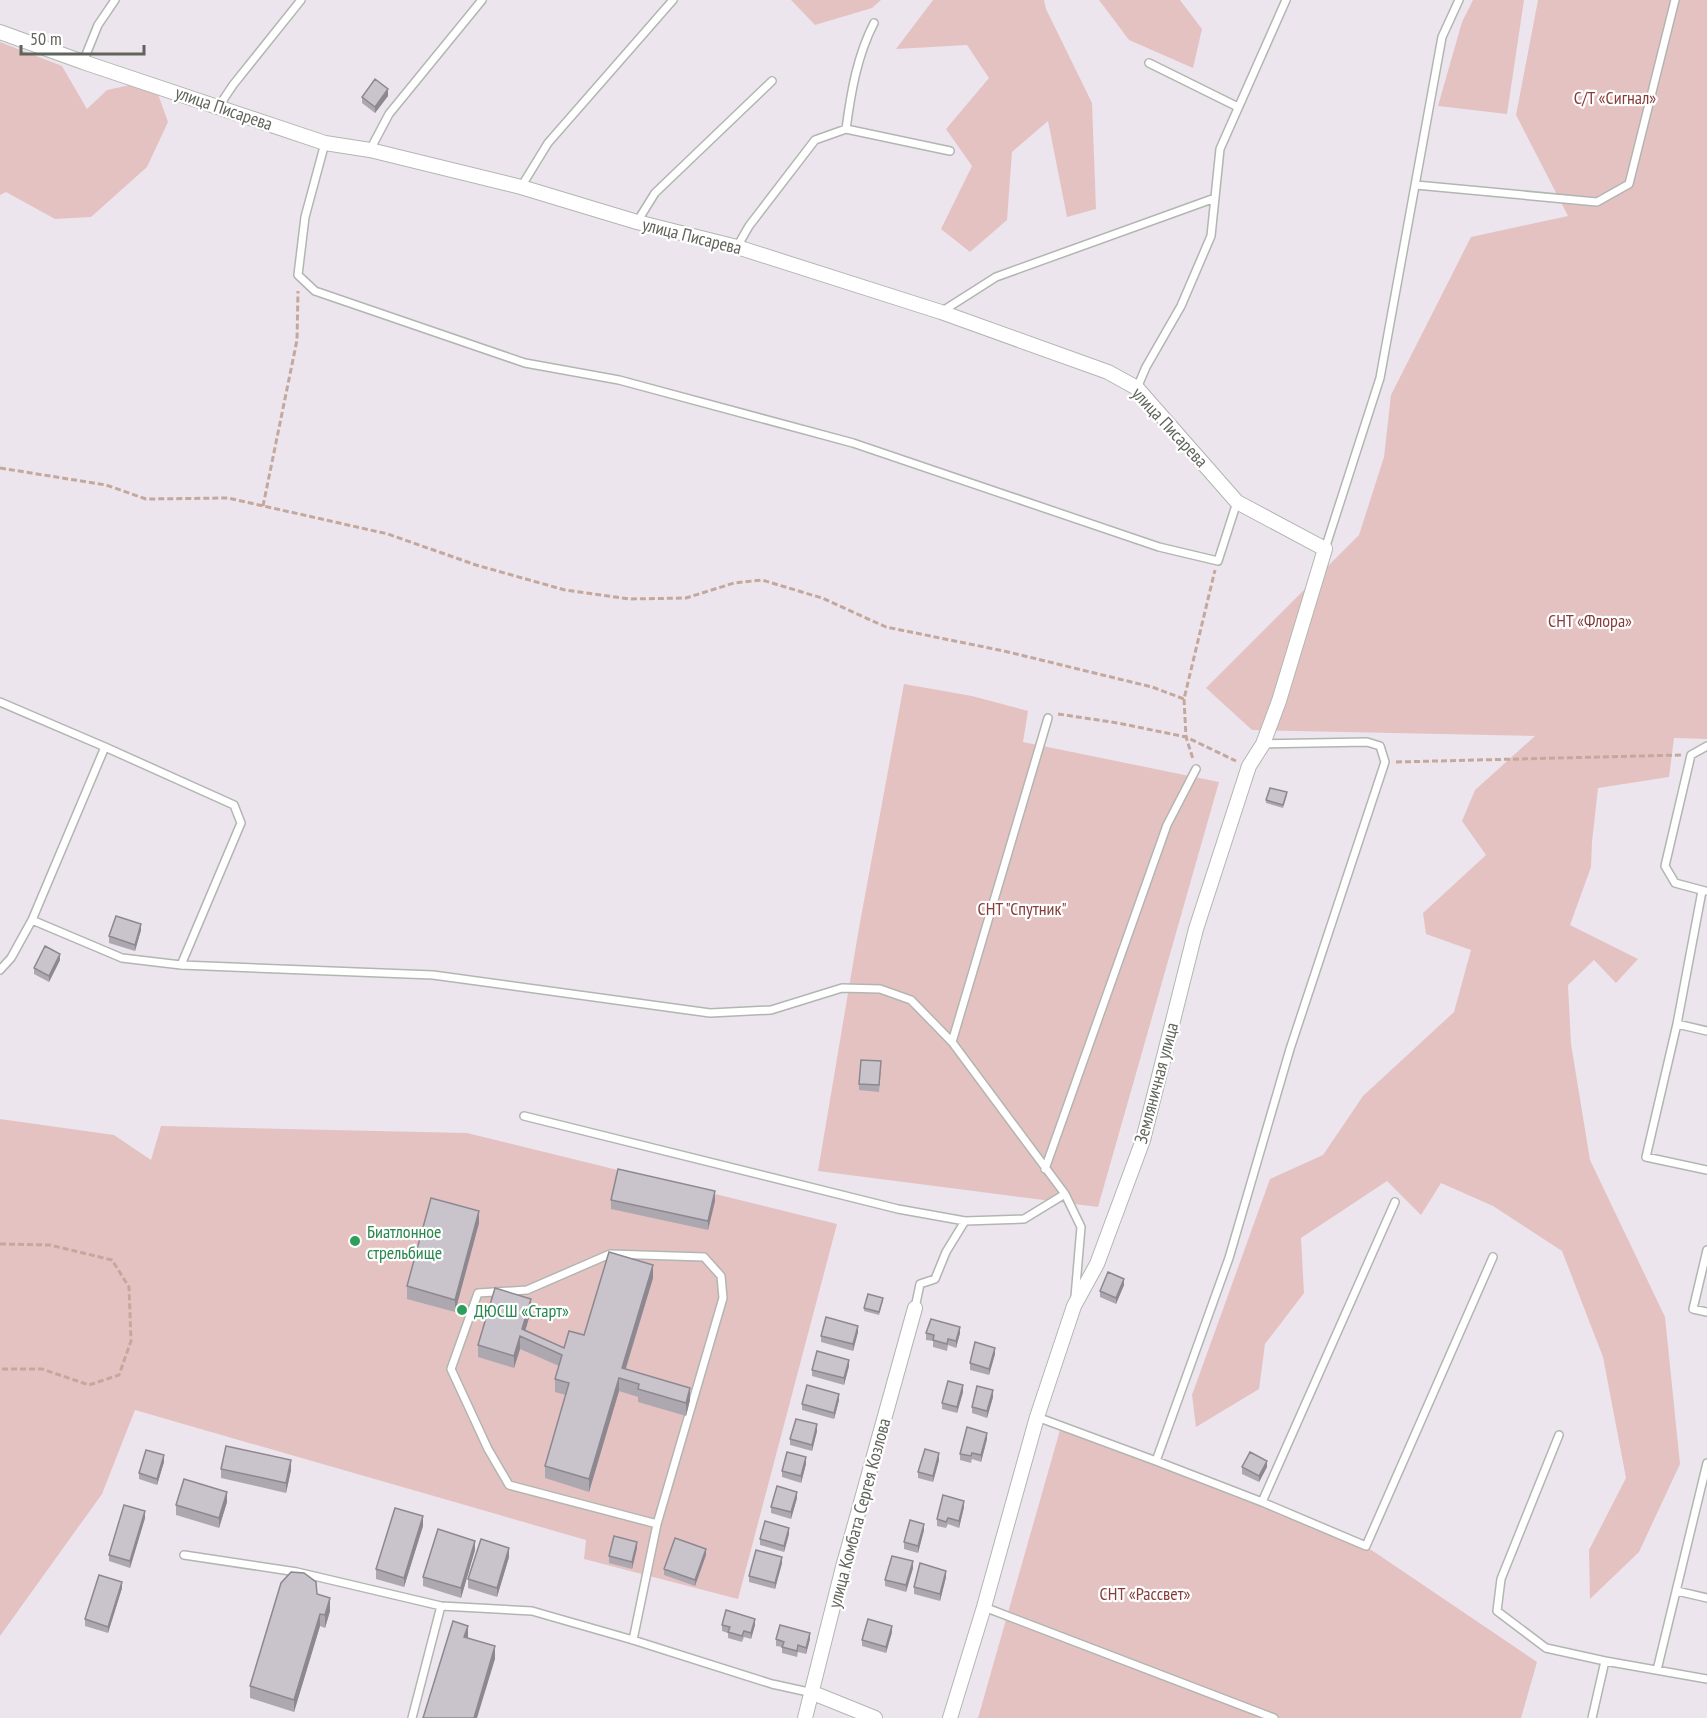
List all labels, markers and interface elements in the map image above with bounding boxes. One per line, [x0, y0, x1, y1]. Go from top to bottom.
scale bar [21, 18, 144, 56]
text: 50 m [30, 27, 62, 50]
street label: улица Писарева [172, 81, 276, 135]
park label: С/Т «Сигнал» [1574, 86, 1656, 109]
street label: улица Писарева [640, 213, 744, 259]
street label: улица Писарева [1127, 382, 1213, 472]
park label: СНТ «Флора» [1548, 609, 1632, 632]
park label: СНТ "Спутник" [977, 897, 1067, 920]
street label: Земляничная улица [1129, 1020, 1183, 1146]
place label: Биатлонное стрельбище [367, 1220, 442, 1264]
marker: Биатлонное стрельбище [348, 1234, 362, 1248]
place label: ДЮСШ «Старт» [474, 1299, 569, 1322]
marker: ДЮСШ «Старт» [455, 1303, 469, 1317]
street label: улица Комбата Сергея Козлова [823, 1416, 895, 1610]
park label: СНТ «Рассвет» [1100, 1582, 1190, 1605]

